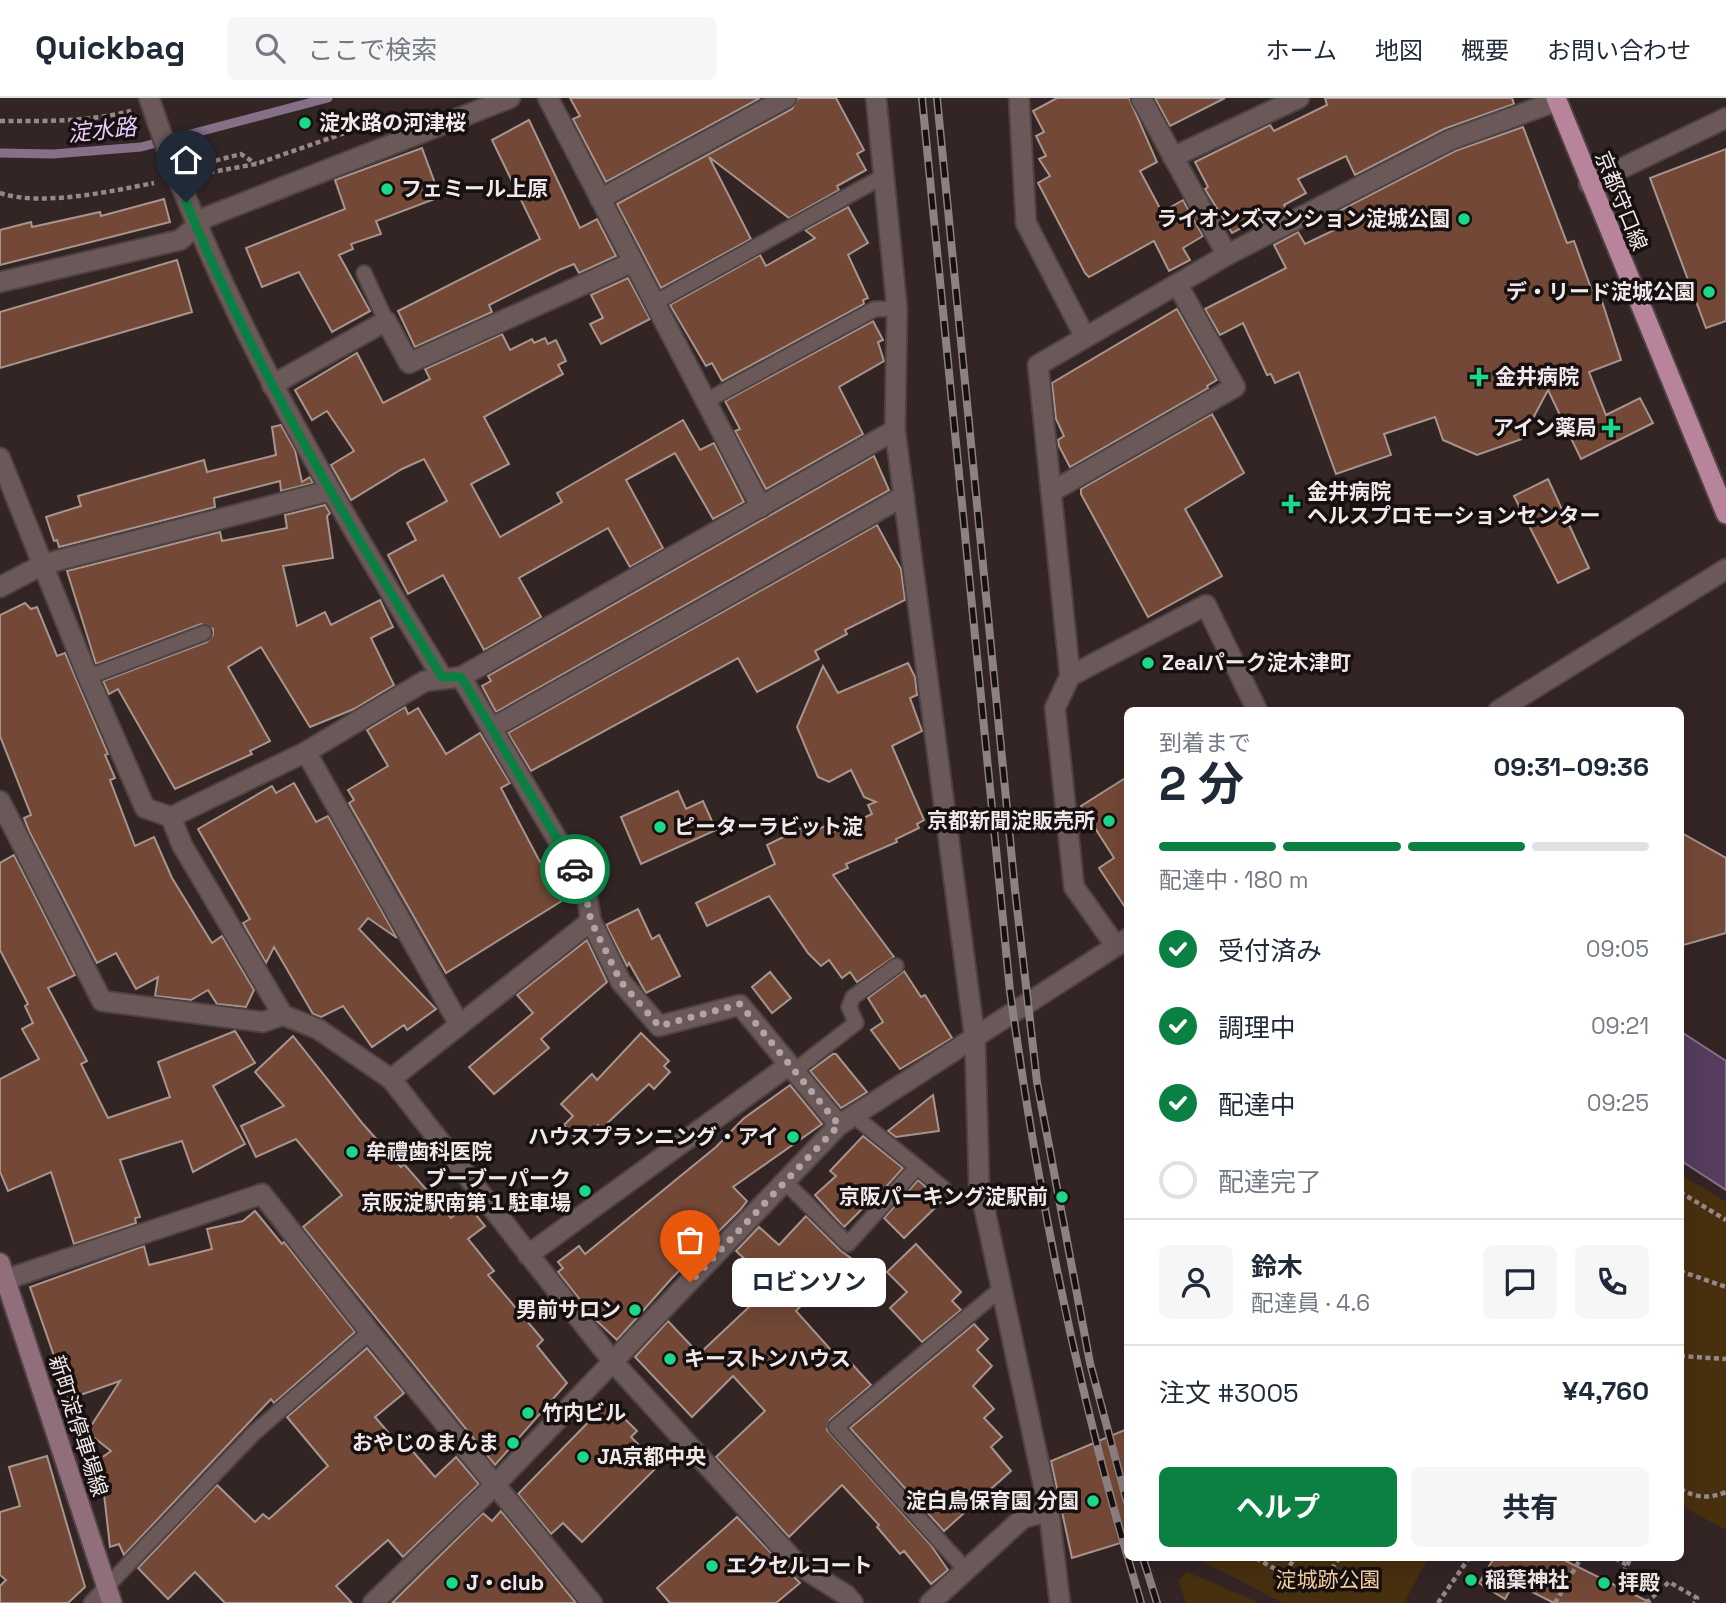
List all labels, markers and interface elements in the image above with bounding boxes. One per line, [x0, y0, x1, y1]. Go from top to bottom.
search box [227, 17, 717, 80]
text: Quickbag [35, 27, 185, 69]
icon: search [251, 29, 289, 67]
text: ここで検索 [307, 33, 437, 67]
text: ホーム [1266, 35, 1337, 66]
text: 地図 [1375, 35, 1423, 66]
text: 概要 [1461, 35, 1509, 66]
text: お問い合わせ [1547, 35, 1691, 66]
place label: 淀水路の河津桜 [319, 109, 466, 136]
water label: 淀水路 [66, 111, 140, 149]
marker: 淀水路の河津桜 [297, 115, 313, 131]
pin [156, 130, 216, 202]
icon: home [167, 141, 205, 179]
street label: 京都守口線 [1589, 147, 1654, 255]
place label: フェミール上原 [401, 175, 548, 202]
marker: フェミール上原 [379, 181, 395, 197]
place label: ライオンズマンション淀城公園 [1156, 205, 1450, 232]
marker: ライオンズマンション淀城公園 [1456, 211, 1472, 227]
place label: デ・リード淀城公園 [1506, 278, 1695, 305]
marker: デ・リード淀城公園 [1701, 284, 1717, 300]
place label: 金井病院 [1495, 363, 1579, 390]
marker: 金井病院 [1469, 367, 1489, 387]
place label: アイン薬局 [1493, 414, 1597, 441]
marker: アイン薬局 [1603, 420, 1619, 436]
place label: 金井病院 ヘルスプロモーションセンター [1307, 478, 1601, 529]
marker: 金井病院 ヘルスプロモーションセンター [1281, 494, 1301, 514]
place label: Zealパーク淀木津町 [1162, 649, 1351, 676]
marker: Zealパーク淀木津町 [1140, 655, 1156, 671]
text: 到着まで [1159, 728, 1251, 758]
text: 09:31–09:36 [1494, 750, 1649, 784]
text: 2 分 [1159, 755, 1244, 813]
place label: 京都新聞淀販売所 [927, 807, 1095, 834]
place label: ピーターラビット淀 [674, 813, 863, 840]
marker: 京都新聞淀販売所 [1101, 813, 1117, 829]
marker: ピーターラビット淀 [652, 819, 668, 835]
courier [540, 834, 610, 904]
icon: car [556, 850, 594, 888]
text: 配達中 · 180 m [1159, 865, 1309, 895]
icon: check [1159, 930, 1197, 968]
text: 受付済み [1218, 934, 1322, 968]
text: 09:05 [1586, 934, 1649, 964]
icon: check [1159, 1007, 1197, 1045]
text: 調理中 [1218, 1011, 1296, 1045]
text: 09:21 [1591, 1011, 1649, 1041]
icon: check [1159, 1084, 1197, 1122]
text: 配達中 [1218, 1088, 1296, 1122]
text: 09:25 [1587, 1088, 1649, 1118]
place label: ハウスプランニング・アイ [528, 1123, 779, 1150]
marker: ハウスプランニング・アイ [785, 1129, 801, 1145]
place label: 牟禮歯科医院 [366, 1138, 492, 1165]
marker: 牟禮歯科医院 [344, 1144, 360, 1160]
place label: ブーブーパーク 京阪淀駅南第１駐車場 [361, 1165, 571, 1216]
text: 配達完了 [1218, 1165, 1322, 1199]
marker: ブーブーパーク 京阪淀駅南第１駐車場 [577, 1183, 593, 1199]
place label: 京阪パーキング淀駅前 [839, 1183, 1048, 1210]
marker: 京阪パーキング淀駅前 [1054, 1189, 1070, 1205]
pin [660, 1210, 720, 1282]
icon: bag [671, 1221, 709, 1259]
button: person [1159, 1245, 1233, 1319]
button: chat [1483, 1245, 1557, 1319]
button: phone [1575, 1245, 1649, 1319]
text: 鈴木 [1251, 1250, 1303, 1284]
callout: ロビンソン [732, 1258, 886, 1306]
text: ロビンソン [752, 1267, 867, 1297]
text: 配達員 · 4.6 [1251, 1288, 1370, 1318]
place label: 男前サロン [516, 1296, 621, 1323]
marker: 男前サロン [627, 1302, 643, 1318]
place label: キーストンハウス [684, 1345, 851, 1372]
marker: キーストンハウス [662, 1351, 678, 1367]
street label: 新町淀停車場線 [43, 1352, 114, 1500]
text: ¥4,760 [1562, 1374, 1649, 1408]
text: 注文 #3005 [1159, 1376, 1299, 1410]
place label: 竹内ビル [542, 1399, 626, 1426]
marker: 竹内ビル [520, 1405, 536, 1421]
place label: おやじのまんま [352, 1429, 499, 1456]
marker: おやじのまんま [505, 1435, 521, 1451]
place label: JA京都中央 [597, 1443, 706, 1470]
marker: JA京都中央 [575, 1449, 591, 1465]
button: ヘルプ [1159, 1467, 1397, 1547]
button: 共有 [1411, 1467, 1649, 1547]
place label: 淀白鳥保育園 分園 [906, 1487, 1079, 1514]
marker: 淀白鳥保育園 分園 [1085, 1493, 1101, 1509]
place label: エクセルコート [726, 1552, 873, 1579]
marker: エクセルコート [704, 1558, 720, 1574]
park label: 淀城跡公園 [1276, 1566, 1381, 1593]
place label: 稲葉神社 [1485, 1566, 1569, 1593]
place label: J・club [466, 1569, 544, 1596]
place label: 拝殿 [1618, 1569, 1660, 1596]
marker: 稲葉神社 [1463, 1572, 1479, 1588]
marker: J・club [444, 1575, 460, 1591]
marker: 拝殿 [1596, 1575, 1612, 1591]

